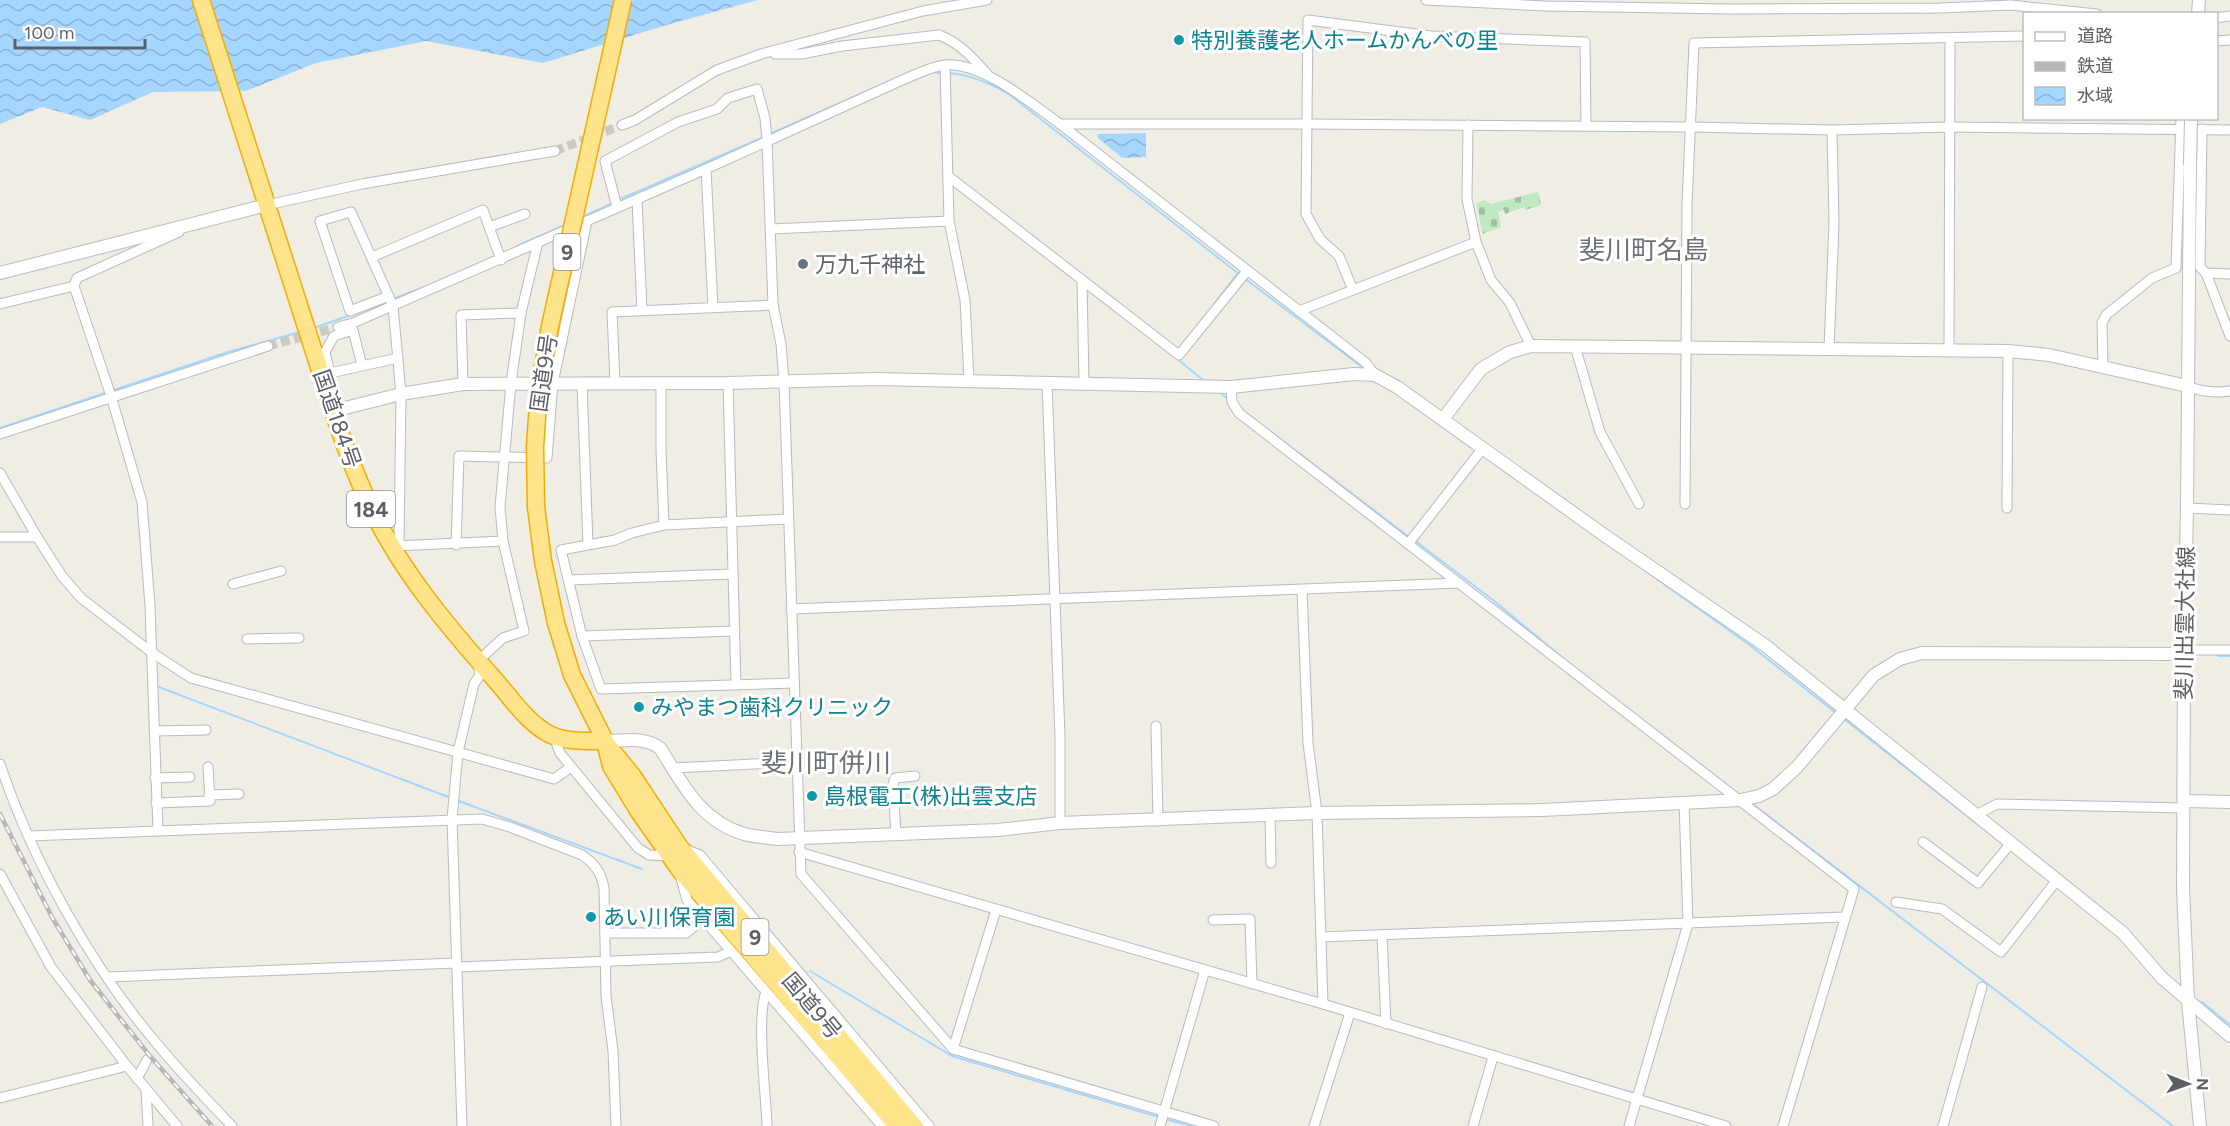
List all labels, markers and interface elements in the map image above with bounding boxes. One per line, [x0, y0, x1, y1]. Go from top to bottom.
scale bar [15, 12, 146, 50]
legend [2023, 12, 2218, 120]
text: 100 m [24, 22, 74, 44]
text: 道路 [2077, 25, 2113, 47]
place label: 特別養護老人ホームかんべの里 [1191, 27, 1498, 54]
marker: 特別養護老人ホームかんべの里 [1172, 33, 1186, 47]
text: 鉄道 [2077, 55, 2113, 77]
text: 水域 [2077, 85, 2113, 107]
road number: 9 [554, 234, 580, 270]
district label: 斐川町名島 [1579, 234, 1709, 266]
place label: 万九千神社 [815, 251, 925, 278]
marker: 万九千神社 [796, 257, 810, 271]
street label: 国道9号 [525, 332, 563, 414]
street label: 国道184号 [308, 366, 366, 472]
road number: 184 [347, 491, 395, 527]
street label: 斐川出雲大社線 [2170, 546, 2200, 700]
place label: みやまつ歯科クリニック [651, 694, 893, 721]
marker: みやまつ歯科クリニック [632, 700, 646, 714]
district label: 斐川町併川 [761, 747, 891, 779]
place label: 島根電工(株)出雲支店 [824, 783, 1038, 810]
marker: 島根電工(株)出雲支店 [805, 789, 819, 803]
place label: あい川保育園 [603, 904, 735, 931]
marker: あい川保育園 [584, 910, 598, 924]
road number: 9 [742, 919, 768, 955]
street label: 国道9号 [776, 967, 848, 1045]
north arrow [2158, 1054, 2218, 1114]
text: N [2193, 1078, 2212, 1091]

